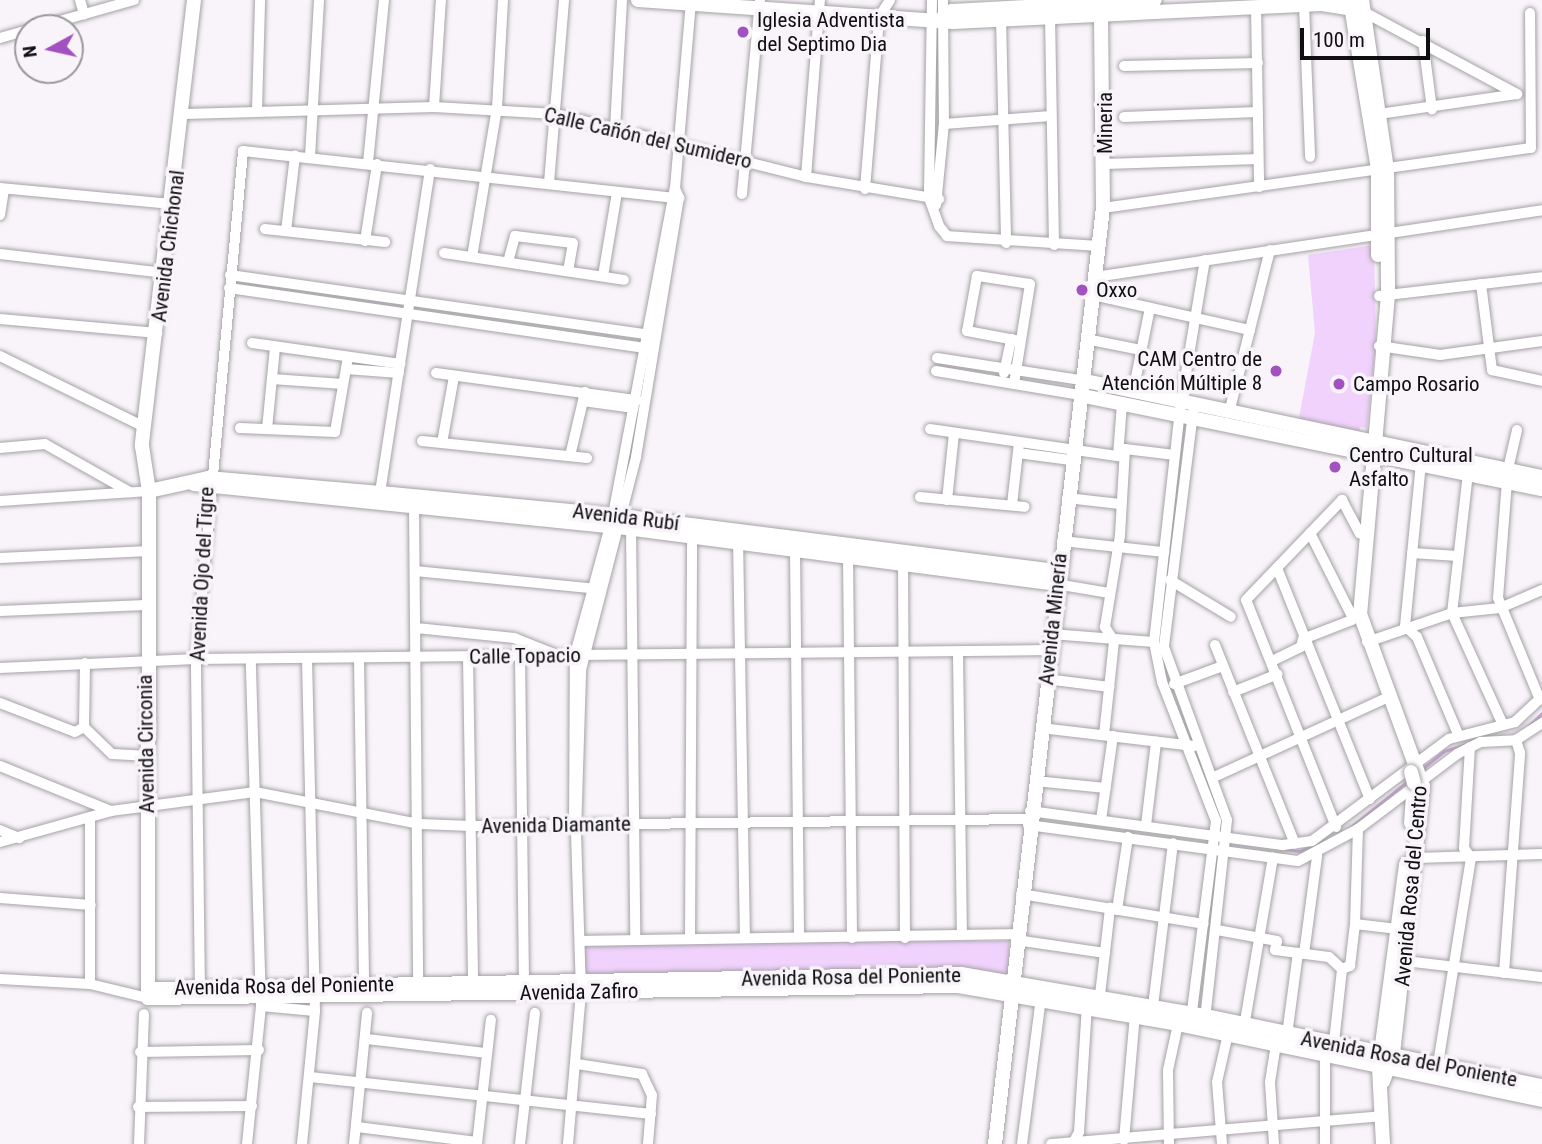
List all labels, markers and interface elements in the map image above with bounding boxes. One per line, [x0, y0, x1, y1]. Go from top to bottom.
place label: Iglesia Adventista del Septimo Dia [757, 7, 905, 57]
north arrow [14, 14, 84, 84]
scale bar [1304, 14, 1434, 58]
marker: Iglesia Adventista del Septimo Dia [735, 24, 751, 40]
text: 100 m [1313, 28, 1365, 52]
text: N [17, 44, 42, 59]
street label: Mineria [1092, 92, 1118, 154]
street label: Calle Cañón del Sumidero [542, 102, 754, 174]
street label: Avenida Chichonal [146, 169, 190, 323]
place label: Oxxo [1096, 277, 1137, 303]
marker: Oxxo [1074, 282, 1090, 298]
place label: CAM Centro de Atención Múltiple 8 [1102, 346, 1262, 396]
marker: CAM Centro de Atención Múltiple 8 [1268, 363, 1284, 379]
place label: Campo Rosario [1353, 371, 1480, 397]
marker: Campo Rosario [1331, 376, 1347, 392]
place label: Centro Cultural Asfalto [1349, 442, 1473, 492]
marker: Centro Cultural Asfalto [1327, 459, 1343, 475]
street label: Avenida Ojo del Tigre [185, 486, 219, 662]
street label: Avenida Rubí [571, 498, 681, 536]
street label: Avenida Minería [1034, 552, 1072, 686]
street label: Calle Topacio [469, 642, 581, 670]
street label: Avenida Circonia [132, 674, 160, 814]
street label: Avenida Rosa del Centro [1390, 785, 1432, 987]
street label: Avenida Diamante [481, 811, 631, 839]
street label: Avenida Rosa del Poniente [741, 962, 961, 992]
street label: Avenida Rosa del Poniente [174, 971, 394, 1001]
street label: Avenida Zafiro [519, 978, 639, 1006]
street label: Avenida Rosa del Poniente [1299, 1026, 1519, 1092]

